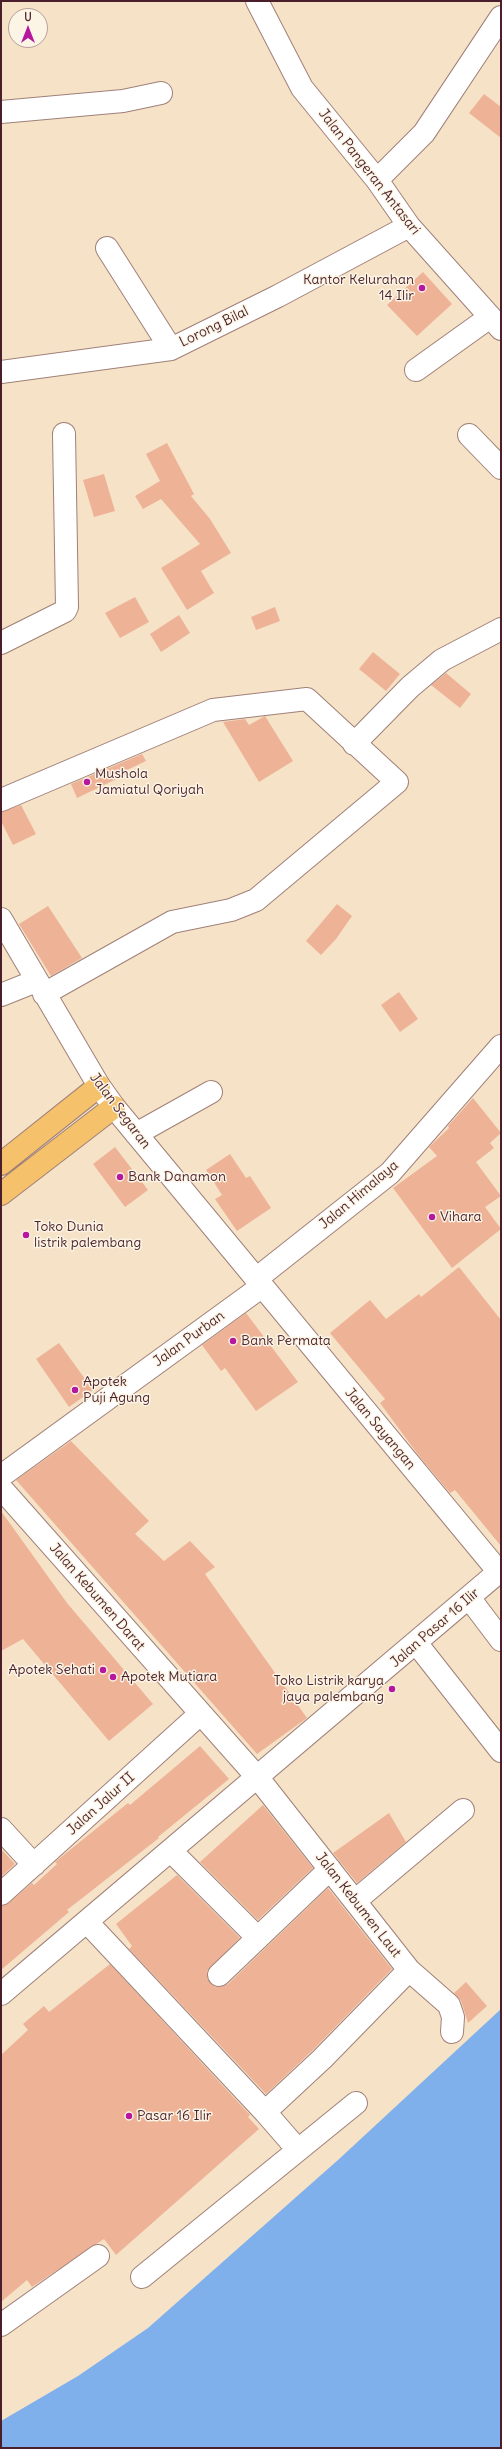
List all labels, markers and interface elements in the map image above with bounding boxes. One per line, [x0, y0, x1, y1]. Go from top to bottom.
north arrow [8, 8, 48, 48]
text: U [24, 10, 32, 24]
street label: Jalan Pangeran Antasari [315, 106, 423, 238]
place label: Kantor Kelurahan 14 Ilir [303, 272, 414, 304]
marker: Kantor Kelurahan 14 Ilir [417, 283, 427, 293]
street label: Lorong Bilal [177, 303, 251, 351]
place label: Mushola Jamiatul Qoriyah [95, 766, 204, 798]
marker: Mushola Jamiatul Qoriyah [82, 777, 92, 787]
street label: Jalan Segaran [86, 1070, 154, 1152]
street label: Jalan Himalaya [316, 1157, 402, 1233]
place label: Bank Danamon [128, 1169, 226, 1185]
marker: Bank Danamon [115, 1172, 125, 1182]
place label: Vihara [440, 1209, 482, 1225]
marker: Vihara [427, 1212, 437, 1222]
place label: Toko Dunia listrik palembang [34, 1219, 141, 1252]
marker: Toko Dunia listrik palembang [21, 1230, 31, 1240]
street label: Jalan Purban [150, 1308, 228, 1370]
place label: Bank Permata [241, 1333, 331, 1349]
marker: Bank Permata [228, 1336, 238, 1346]
place label: Apotek Puji Agung [83, 1374, 150, 1406]
marker: Apotek Puji Agung [70, 1385, 80, 1395]
street label: Jalan Sayangan [341, 1385, 419, 1473]
street label: Jalan Kebumen Darat [46, 1540, 148, 1654]
street label: Jalan Pasar 16 Ilir [387, 1585, 483, 1671]
place label: Apotek Sehati [8, 1662, 95, 1678]
marker: Apotek Sehati [98, 1665, 108, 1675]
place label: Apotek Mutiara [121, 1669, 217, 1685]
marker: Apotek Mutiara [108, 1672, 118, 1682]
place label: Toko Listrik karya jaya palembang [274, 1673, 384, 1706]
marker: Toko Listrik karya jaya palembang [387, 1684, 397, 1694]
street label: Jalan Jalur II [64, 1769, 138, 1839]
street label: Jalan Kebumen Laut [312, 1849, 404, 1961]
place label: Pasar 16 Ilir [137, 2108, 212, 2124]
marker: Pasar 16 Ilir [124, 2111, 134, 2121]

